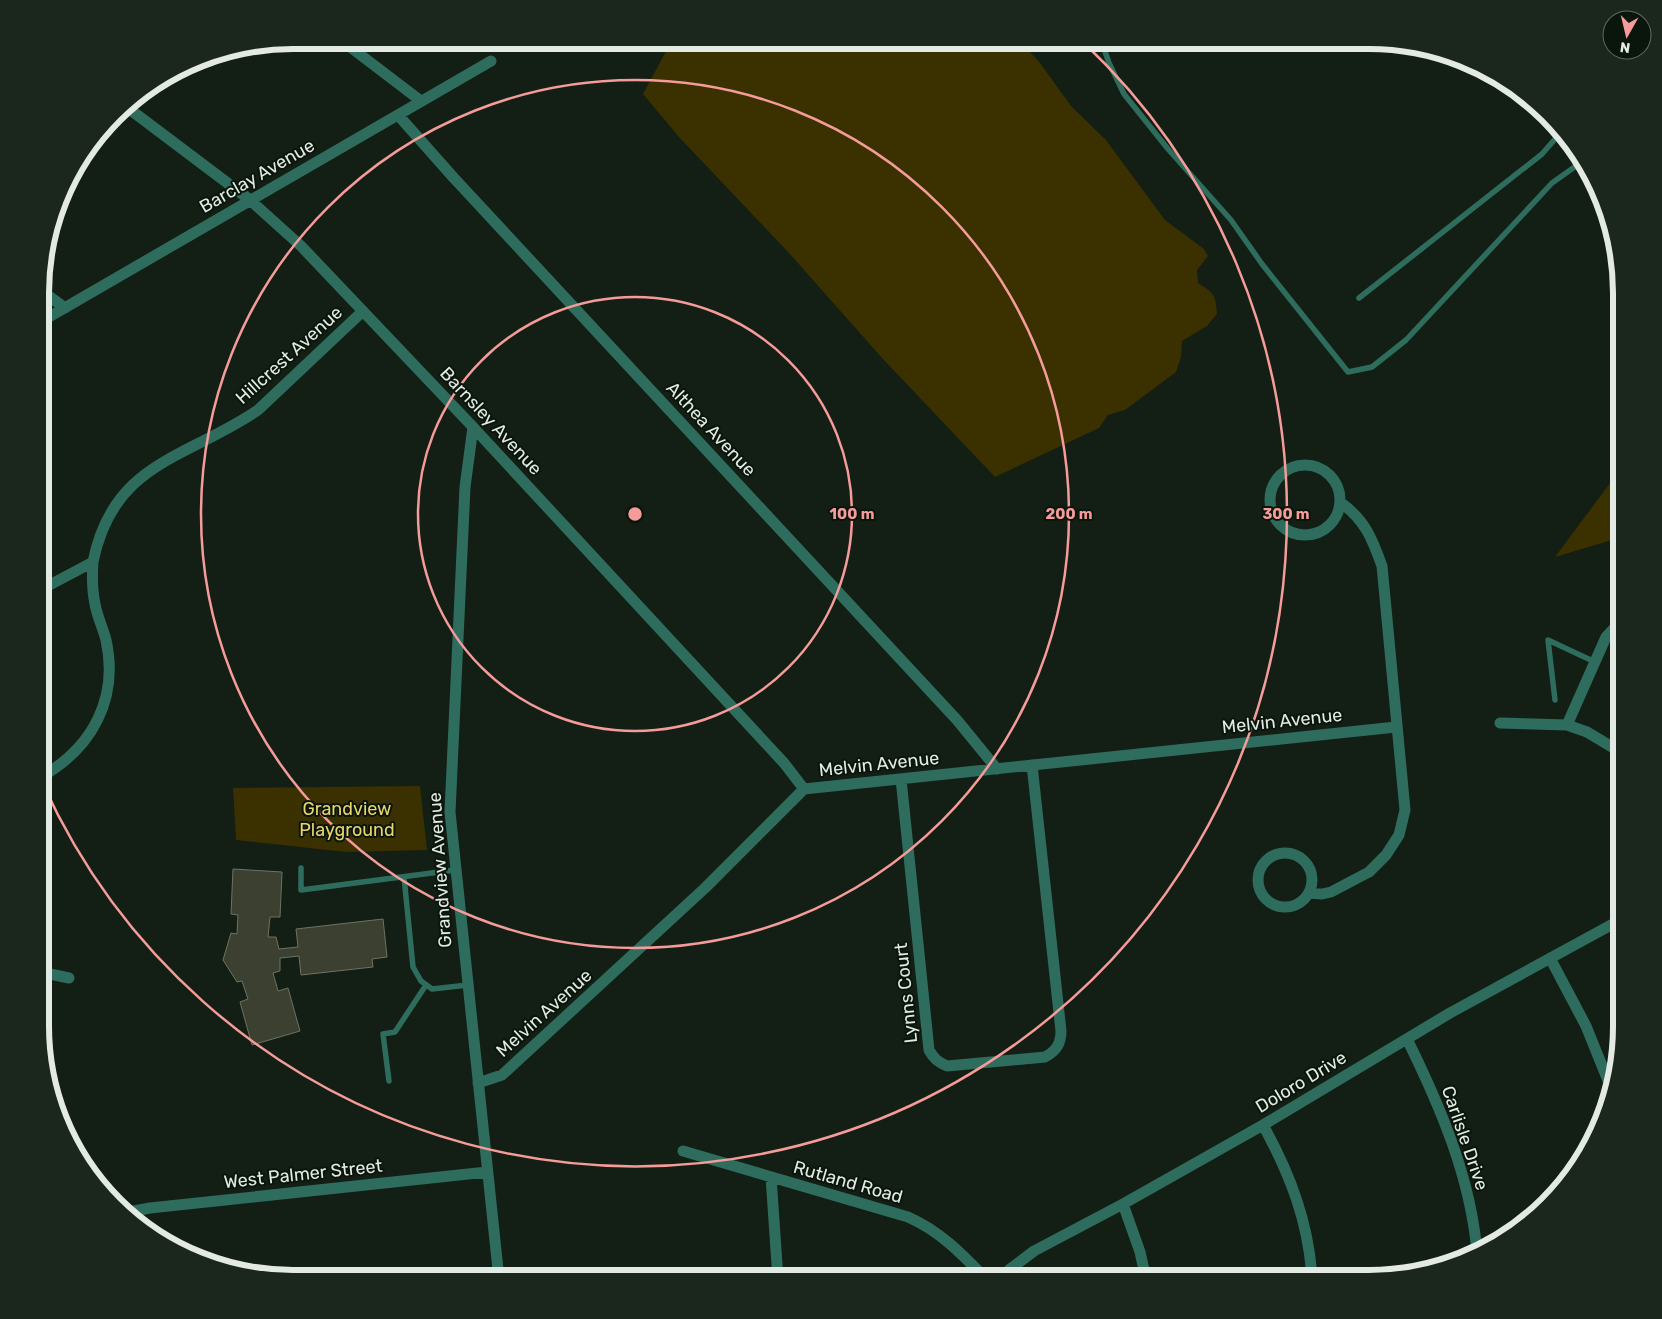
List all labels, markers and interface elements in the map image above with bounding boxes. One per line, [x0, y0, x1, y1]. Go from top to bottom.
north arrow [1602, 10, 1652, 60]
text: N [1619, 38, 1631, 56]
street label: Barclay Avenue [196, 134, 318, 218]
street label: Hillcrest Avenue [231, 301, 347, 409]
street label: Barnsley Avenue [435, 363, 547, 479]
street label: Althea Avenue [662, 377, 760, 481]
centre of rings [626, 505, 644, 523]
text: 100 m [830, 505, 874, 523]
text: 200 m [1045, 505, 1093, 523]
text: 300 m [1262, 505, 1310, 523]
street label: Melvin Avenue [1221, 704, 1343, 738]
street label: Melvin Avenue [818, 747, 940, 781]
street label: Grandview Avenue [424, 792, 456, 948]
park label: Grandview Playground [299, 798, 395, 841]
street label: Lynns Court [890, 942, 922, 1044]
street label: Melvin Avenue [492, 964, 596, 1062]
street label: Doloro Drive [1252, 1046, 1350, 1118]
street label: Carlisle Drive [1437, 1083, 1493, 1193]
street label: West Palmer Street [223, 1155, 383, 1193]
street label: Rutland Road [791, 1156, 905, 1208]

